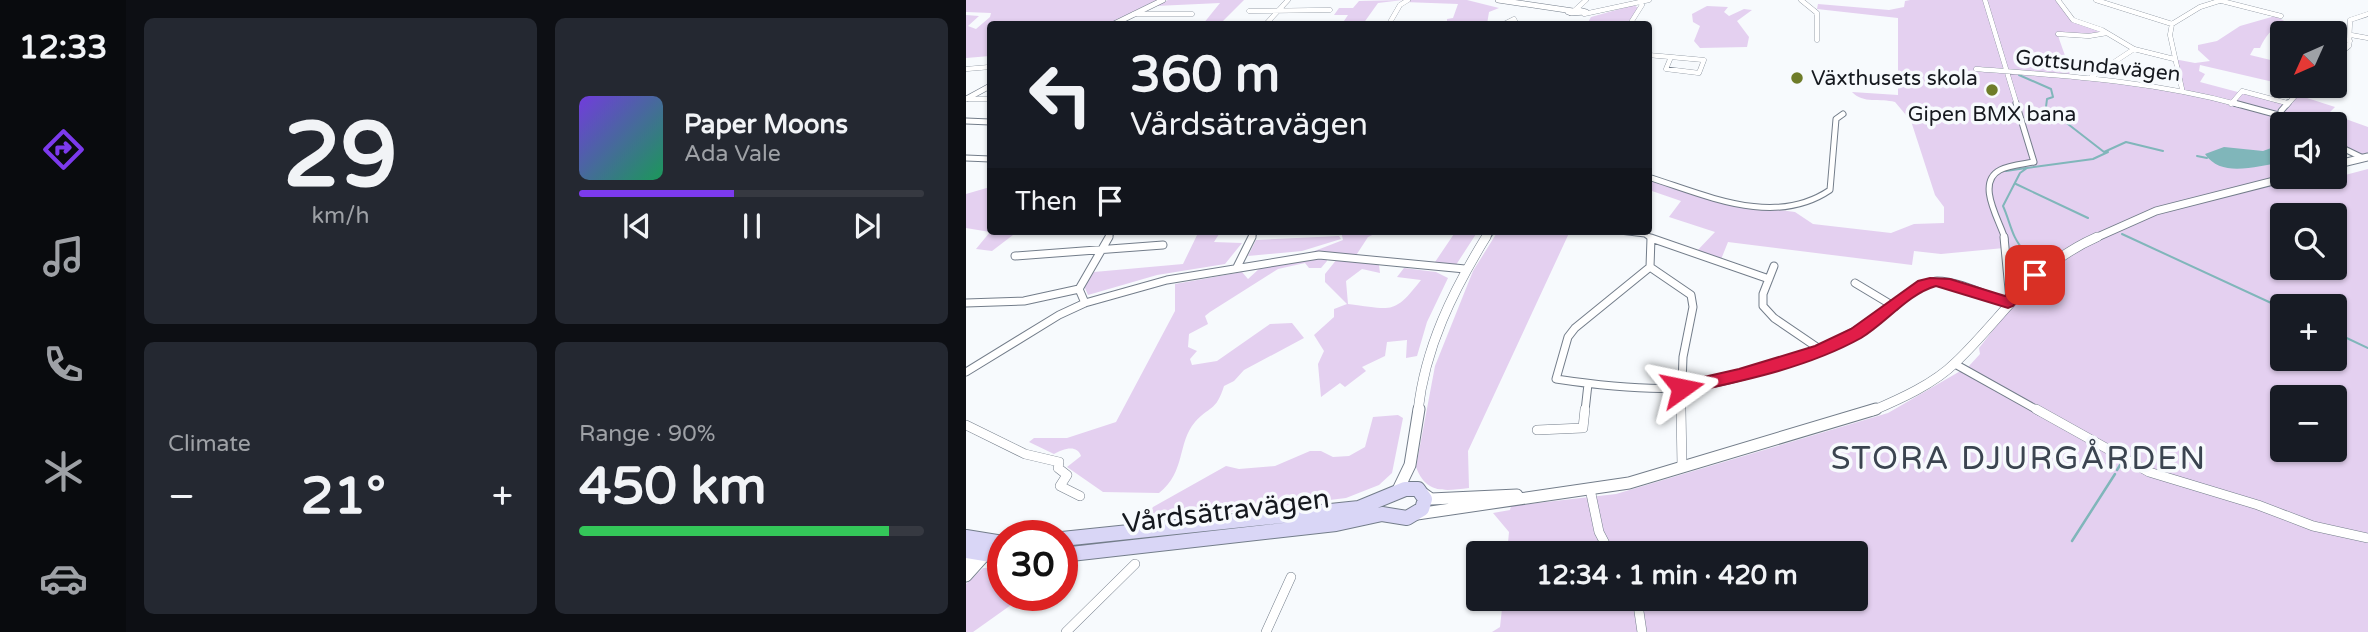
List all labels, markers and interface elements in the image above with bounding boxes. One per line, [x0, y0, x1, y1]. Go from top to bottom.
north arrow [2270, 21, 2347, 98]
map controls [2270, 21, 2347, 462]
text: 12:33 [19, 29, 107, 67]
street label: Gottsundavägen [2014, 45, 2182, 87]
text: 360 m [1130, 46, 1280, 105]
icon: left [1015, 49, 1106, 140]
place label: Växthusets skola [1811, 66, 1978, 91]
marker: Växthusets skola [1789, 70, 1805, 86]
marker: Gipen BMX bana [1984, 82, 2000, 98]
text: 29 [283, 101, 398, 211]
place label: Gipen BMX bana [1908, 102, 2076, 127]
text: Vårdsätravägen [1130, 106, 1368, 144]
text: Paper Moons [684, 109, 848, 140]
button: sound [2270, 112, 2347, 189]
icon: directions [39, 125, 88, 174]
text: Ada Vale [684, 140, 781, 168]
icon: arrive [1091, 182, 1129, 220]
text: Then [1015, 186, 1077, 217]
text: km/h [312, 202, 369, 230]
button: search [2270, 203, 2347, 280]
icon: previous [618, 207, 656, 245]
icon: pause [733, 207, 771, 245]
icon: next [848, 207, 886, 245]
icon: music [39, 232, 88, 281]
pin [2005, 245, 2065, 305]
icon: arrive [2016, 256, 2054, 294]
button: + [2270, 294, 2347, 371]
icon: phone [39, 340, 88, 389]
position arrow [1645, 351, 1719, 425]
button: − [2270, 385, 2347, 462]
text: Range · 90% [579, 420, 715, 448]
text: Climate [168, 430, 251, 458]
district label: STORA DJURGÅRDEN [1831, 438, 2207, 478]
icon: climate [39, 447, 88, 496]
text: 450 km [579, 455, 767, 518]
text: 21° [301, 465, 386, 528]
text: − [168, 474, 195, 520]
text: + [492, 474, 513, 520]
street label: Vårdsätravägen [1121, 481, 1331, 541]
speed limit sign: 30 [987, 520, 1078, 611]
icon: car [39, 554, 88, 603]
text: 12:34 · 1 min · 420 m [1536, 560, 1798, 591]

